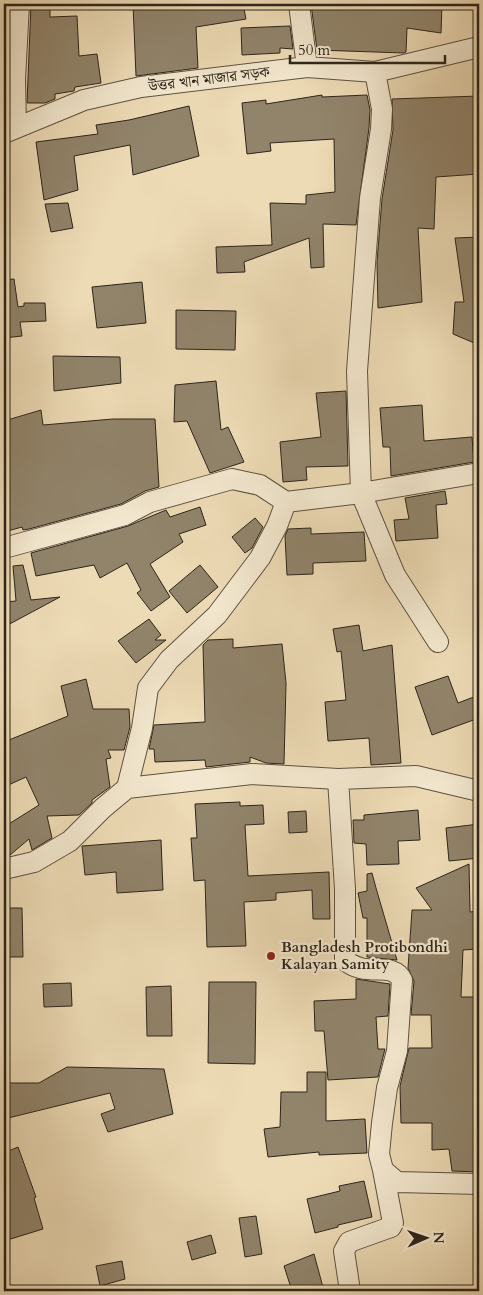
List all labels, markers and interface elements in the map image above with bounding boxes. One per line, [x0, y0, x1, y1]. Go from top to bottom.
scale bar [290, 32, 446, 64]
text: 50 m [298, 40, 330, 60]
street label: উত্তর খান মাজার সড়ক [146, 62, 271, 97]
place label: Bangladesh Protibondhi Kalayan Samity [281, 937, 448, 974]
marker: Bangladesh Protibondhi Kalayan Samity [265, 950, 277, 962]
north arrow [400, 1212, 450, 1262]
text: N [429, 1231, 448, 1244]

